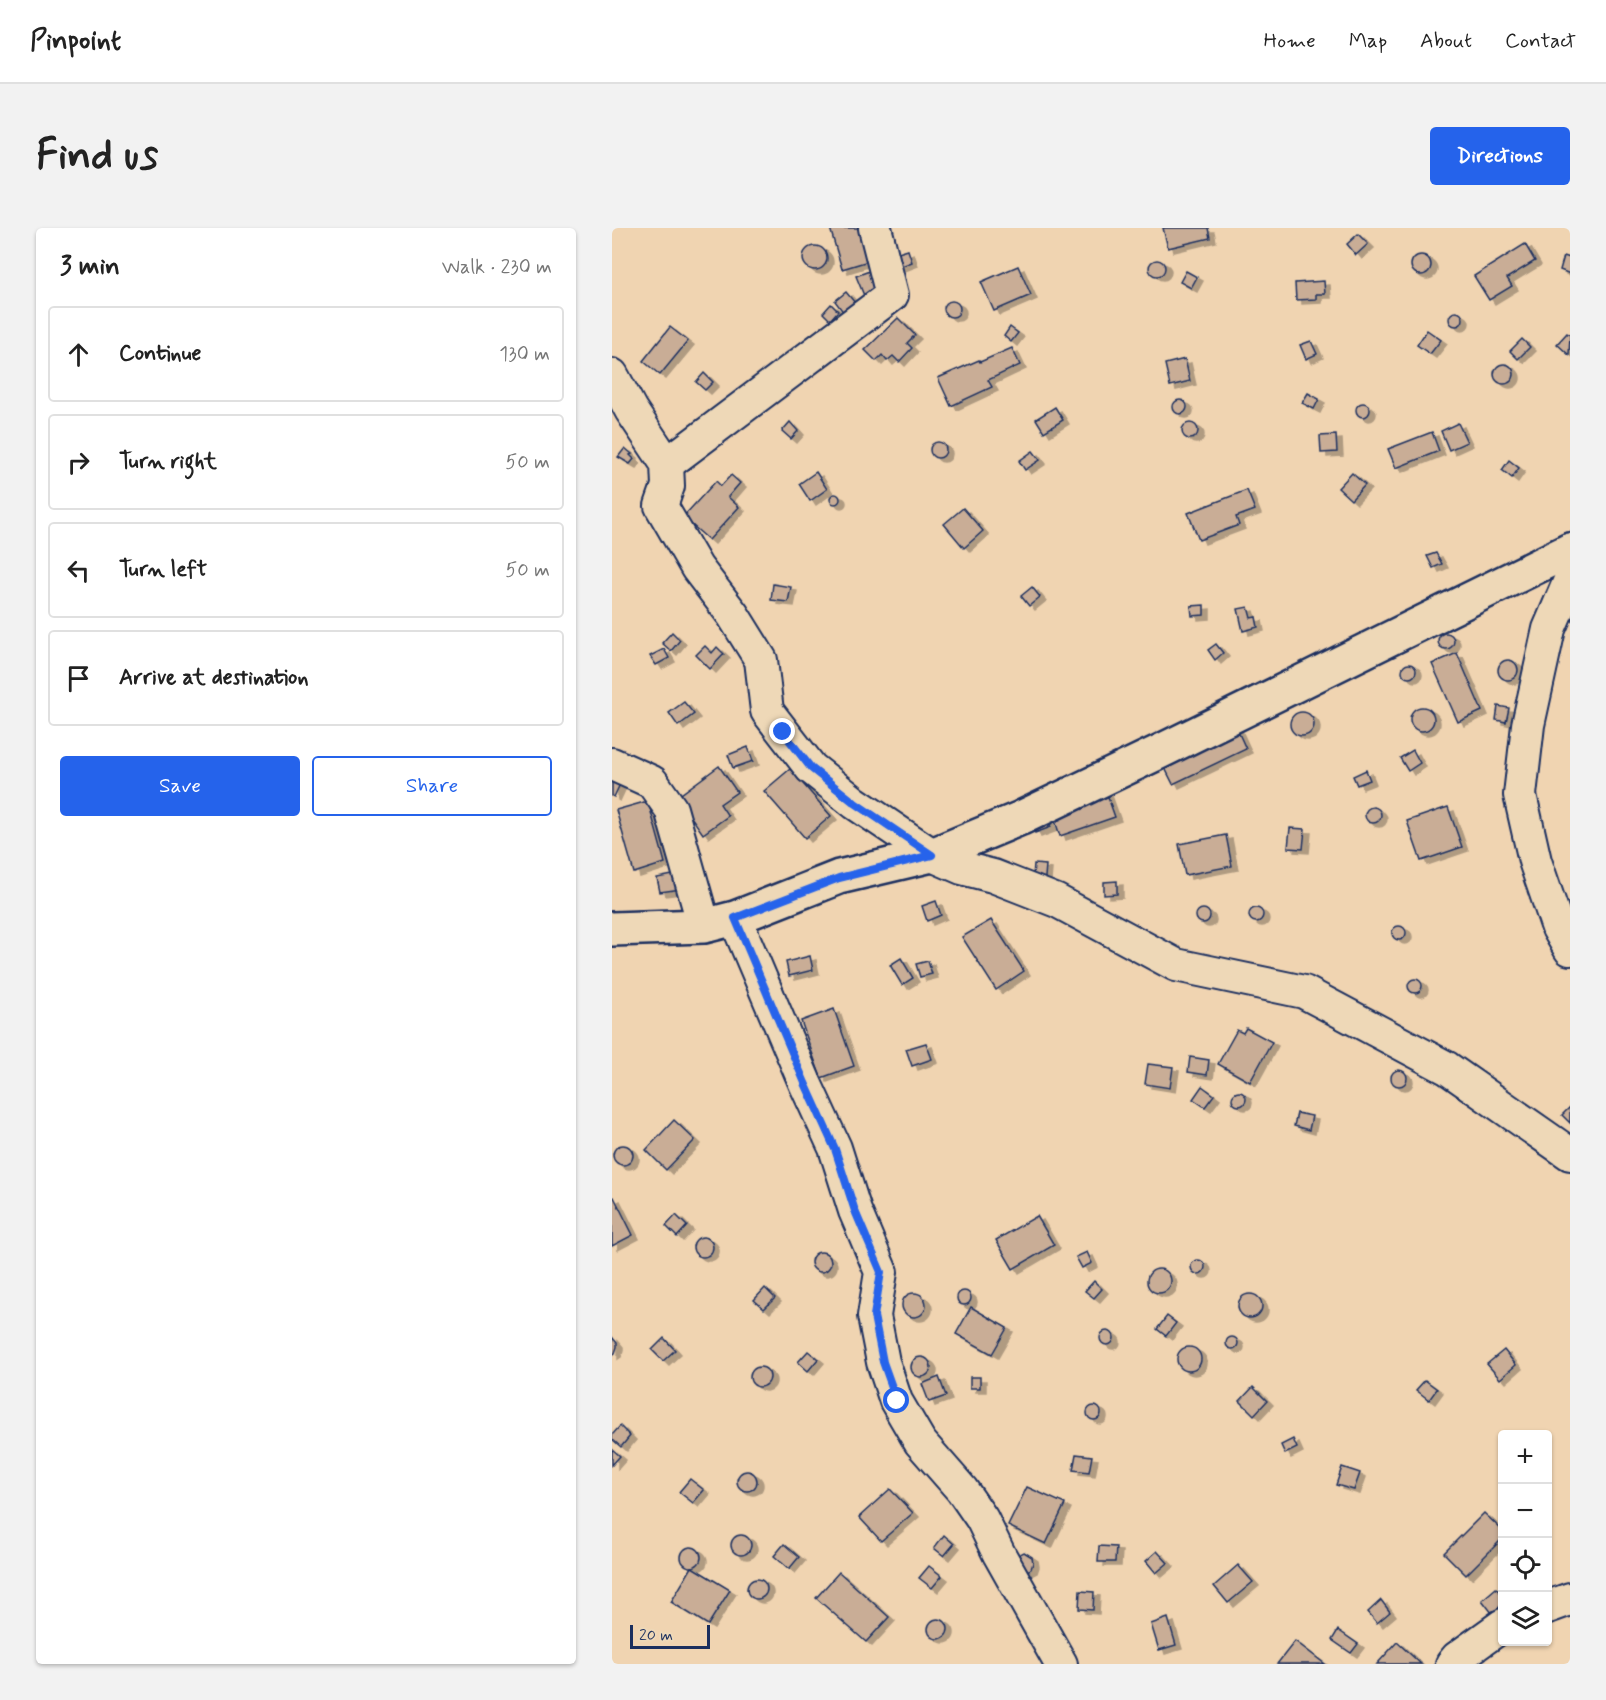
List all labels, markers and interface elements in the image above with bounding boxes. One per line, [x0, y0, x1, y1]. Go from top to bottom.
text: Pinpoint [30, 23, 121, 60]
text: Home [1264, 27, 1316, 55]
text: Map [1349, 27, 1387, 55]
text: About [1420, 27, 1472, 55]
text: Contact [1505, 27, 1576, 55]
button: Directions [1430, 127, 1570, 185]
text: Find us [36, 129, 158, 184]
text: 3 min [60, 250, 120, 284]
text: Walk · 230 m [442, 254, 552, 281]
icon: ahead [62, 338, 95, 371]
text: Continue [119, 340, 201, 368]
text: 130 m [499, 341, 550, 368]
icon: right [62, 446, 95, 479]
text: Turn right [119, 448, 217, 476]
text: 50 m [505, 449, 550, 476]
icon: left [62, 554, 95, 587]
text: Turn left [119, 556, 207, 584]
text: 50 m [505, 557, 550, 584]
icon: arrive [62, 662, 95, 695]
text: Arrive at destination [119, 664, 309, 692]
route end [769, 718, 795, 744]
button: Save [60, 756, 300, 816]
button: Share [312, 756, 552, 816]
route start [883, 1387, 909, 1413]
map controls [1498, 1430, 1552, 1646]
button: + [1498, 1430, 1552, 1484]
button: − [1498, 1484, 1552, 1538]
button: locate [1498, 1538, 1552, 1592]
button: layers [1498, 1592, 1552, 1646]
scale bar [630, 1622, 710, 1650]
text: 20 m [639, 1625, 673, 1646]

